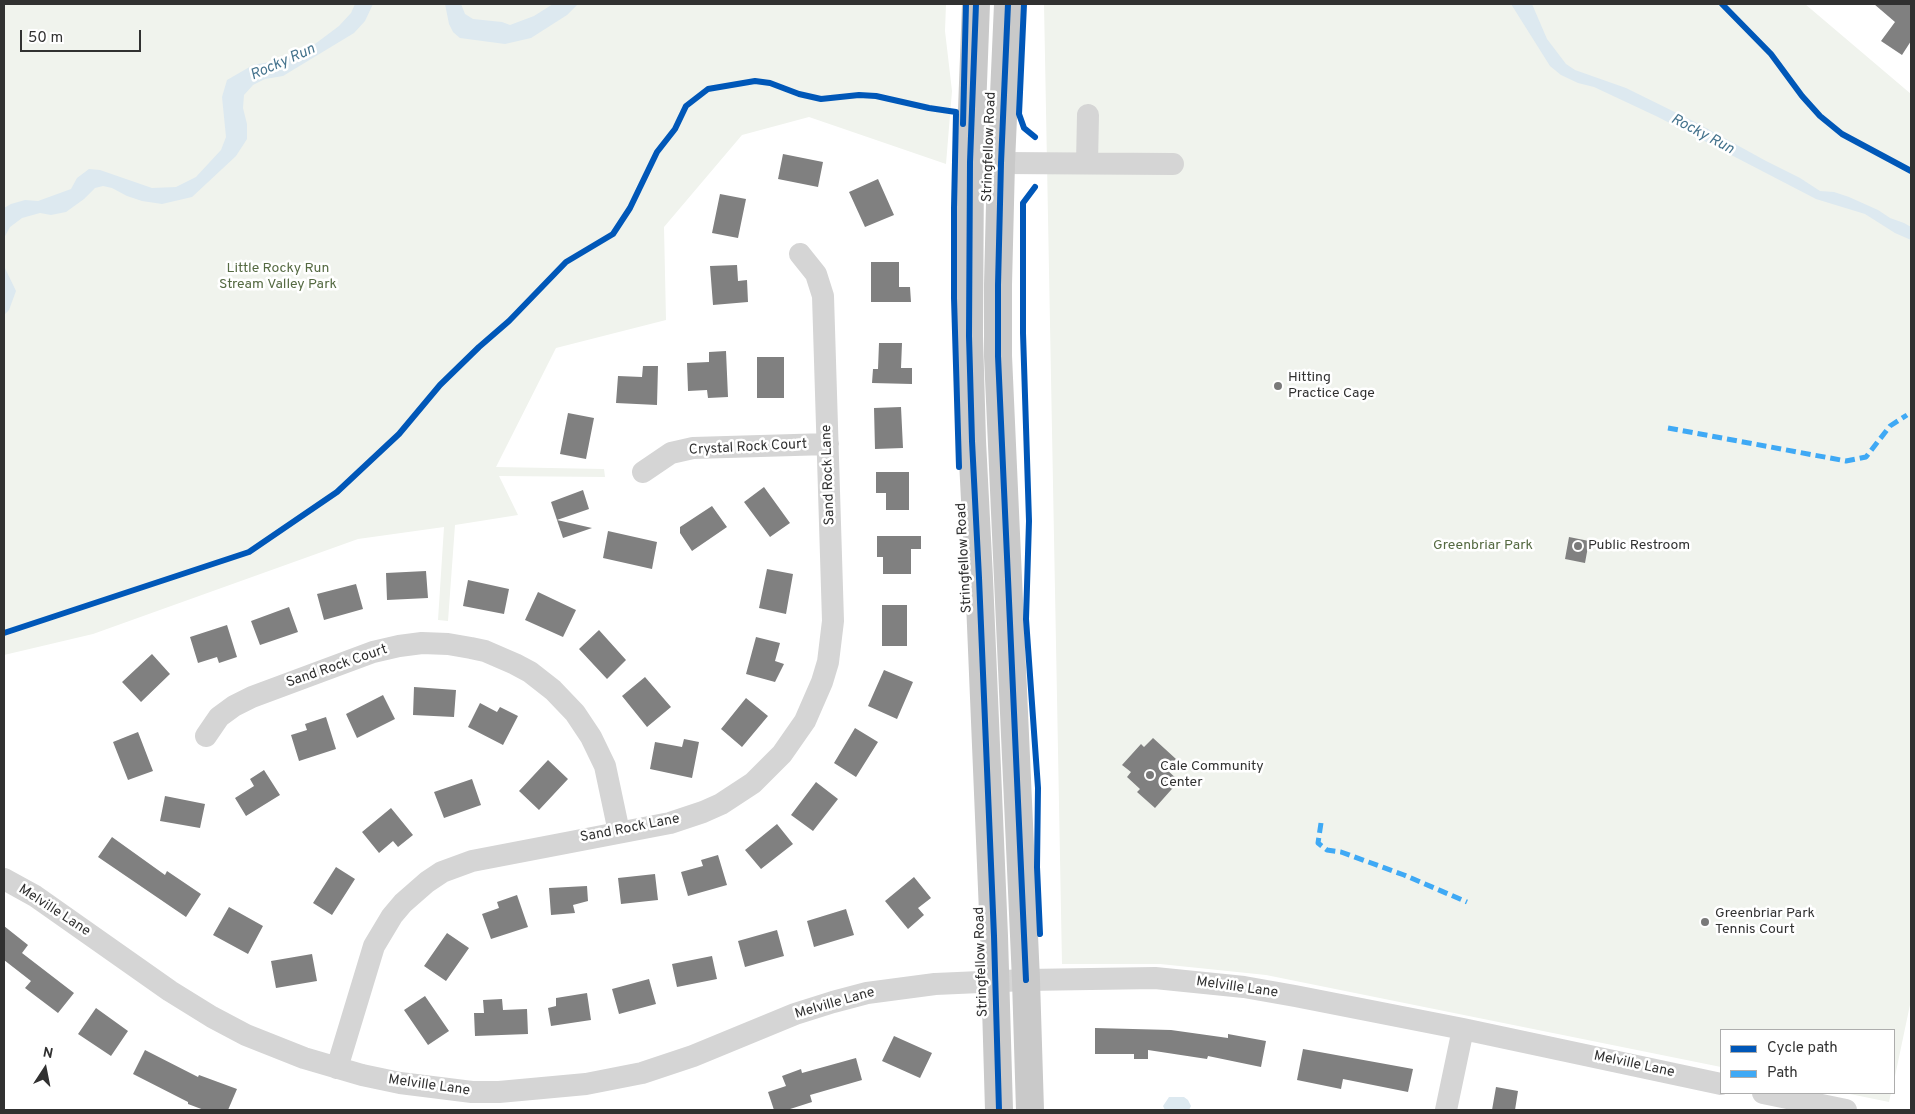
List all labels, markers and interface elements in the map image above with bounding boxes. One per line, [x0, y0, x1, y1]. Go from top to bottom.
scale bar [22, 20, 144, 52]
text: 50 m [28, 29, 63, 48]
water label: Rocky Run [248, 41, 318, 85]
street label: Stringfellow Road [980, 92, 1000, 202]
water label: Rocky Run [1667, 111, 1737, 159]
park label: Little Rocky Run Stream Valley Park [219, 261, 337, 294]
place label: Hitting Practice Cage [1288, 370, 1375, 402]
marker: Hitting Practice Cage [1272, 380, 1284, 392]
street label: Sand Rock Lane [819, 424, 839, 526]
street label: Crystal Rock Court [689, 437, 807, 459]
street label: Stringfellow Road [954, 502, 976, 614]
park label: Greenbriar Park [1433, 538, 1533, 554]
place label: Public Restroom [1588, 538, 1690, 554]
marker: Public Restroom [1572, 540, 1584, 552]
street label: Sand Rock Court [284, 642, 390, 692]
place label: Cale Community Center [1160, 759, 1264, 792]
marker: Cale Community Center [1144, 769, 1156, 781]
street label: Sand Rock Lane [579, 811, 681, 847]
street label: Melville Lane [15, 882, 93, 940]
place label: Greenbriar Park Tennis Court [1715, 906, 1815, 939]
street label: Stringfellow Road [972, 907, 992, 1017]
marker: Greenbriar Park Tennis Court [1699, 916, 1711, 928]
street label: Melville Lane [1195, 974, 1279, 1002]
street label: Melville Lane [793, 985, 877, 1023]
legend [1720, 1029, 1895, 1094]
text: Cycle path [1767, 1039, 1838, 1058]
north arrow [20, 1044, 70, 1094]
text: N [41, 1044, 55, 1063]
street label: Melville Lane [1592, 1048, 1676, 1082]
text: Path [1767, 1064, 1798, 1083]
street label: Melville Lane [387, 1072, 471, 1100]

